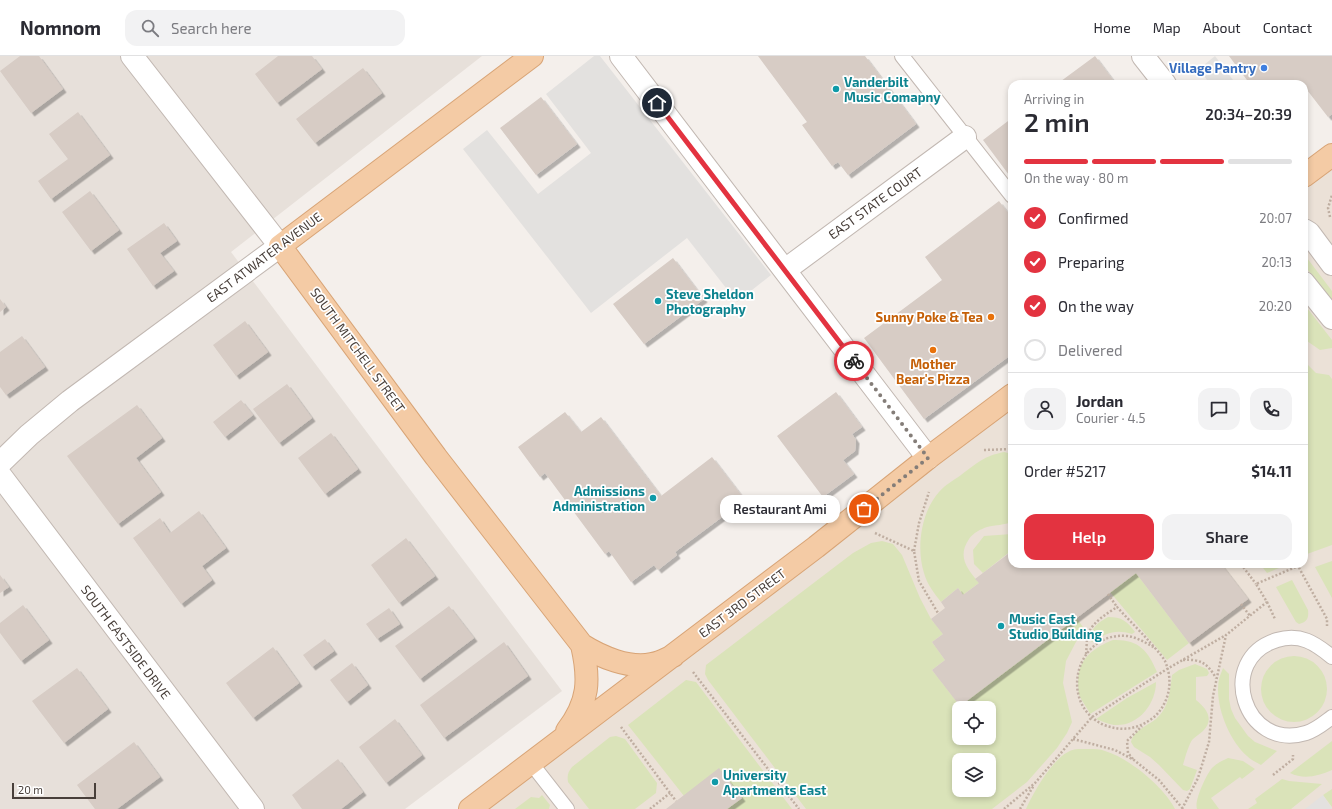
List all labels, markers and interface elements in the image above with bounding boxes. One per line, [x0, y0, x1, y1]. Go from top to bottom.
search box [125, 10, 405, 46]
text: Nomnom [20, 16, 101, 39]
icon: search [139, 17, 161, 39]
text: Search here [171, 19, 252, 37]
text: Home [1094, 19, 1131, 36]
text: Map [1153, 19, 1181, 36]
text: About [1203, 19, 1241, 36]
text: Contact [1263, 19, 1312, 36]
place label: Village Pantry [1169, 60, 1257, 76]
marker: Village Pantry [1259, 63, 1269, 73]
place label: Vanderbilt Music Comapny [844, 74, 941, 105]
marker: Vanderbilt Music Comapny [831, 84, 841, 94]
pin [640, 86, 674, 120]
text: Arriving in [1024, 91, 1084, 107]
icon: home [646, 92, 668, 114]
text: 20:34–20:39 [1205, 105, 1292, 123]
text: 2 min [1024, 106, 1090, 137]
street label: EAST STATE COURT [825, 163, 925, 242]
text: On the way · 80 m [1024, 170, 1128, 186]
icon: check [1024, 207, 1046, 229]
street label: EAST ATWATER AVENUE [203, 208, 325, 306]
text: Confirmed [1058, 209, 1129, 227]
text: 20:07 [1259, 210, 1292, 226]
icon: check [1024, 251, 1046, 273]
text: Preparing [1058, 253, 1124, 271]
text: 20:13 [1261, 254, 1292, 270]
street label: SOUTH MITCHELL STREET [307, 285, 409, 416]
place label: Steve Sheldon Photography [666, 286, 754, 317]
icon: check [1024, 295, 1046, 317]
marker: Steve Sheldon Photography [653, 296, 663, 306]
text: On the way [1058, 297, 1134, 315]
text: 20:20 [1259, 298, 1292, 314]
place label: Sunny Poke & Tea [876, 309, 983, 325]
marker: Sunny Poke & Tea [986, 312, 996, 322]
courier [834, 341, 874, 381]
text: Delivered [1058, 341, 1123, 359]
marker: Mother Bear's Pizza [928, 345, 938, 355]
icon: bike [843, 350, 865, 372]
place label: Mother Bear's Pizza [896, 356, 970, 387]
button: person [1024, 388, 1066, 430]
button: chat [1198, 388, 1240, 430]
button: phone [1250, 388, 1292, 430]
text: Jordan [1076, 392, 1123, 410]
text: Courier · 4.5 [1076, 410, 1145, 426]
text: Order #5217 [1024, 462, 1106, 480]
text: $14.11 [1251, 462, 1292, 480]
place label: Admissions Administration [553, 483, 645, 514]
pin [847, 492, 881, 526]
marker: Admissions Administration [648, 493, 658, 503]
callout: Restaurant Ami [720, 495, 840, 523]
icon: bag [853, 498, 875, 520]
text: Restaurant Ami [733, 501, 827, 517]
button: Help [1024, 514, 1154, 560]
button: Share [1162, 514, 1292, 560]
street label: EAST 3RD STREET [695, 565, 789, 641]
street label: SOUTH EASTSIDE DRIVE [78, 582, 174, 702]
place label: Music East Studio Building [1009, 611, 1102, 642]
marker: Music East Studio Building [996, 621, 1006, 631]
map controls [952, 701, 996, 797]
button: locate [952, 701, 996, 745]
button: layers [952, 753, 996, 797]
place label: University Apartments East [723, 767, 827, 798]
marker: University Apartments East [710, 777, 720, 787]
scale bar [12, 781, 96, 800]
text: 20 m [18, 783, 43, 796]

